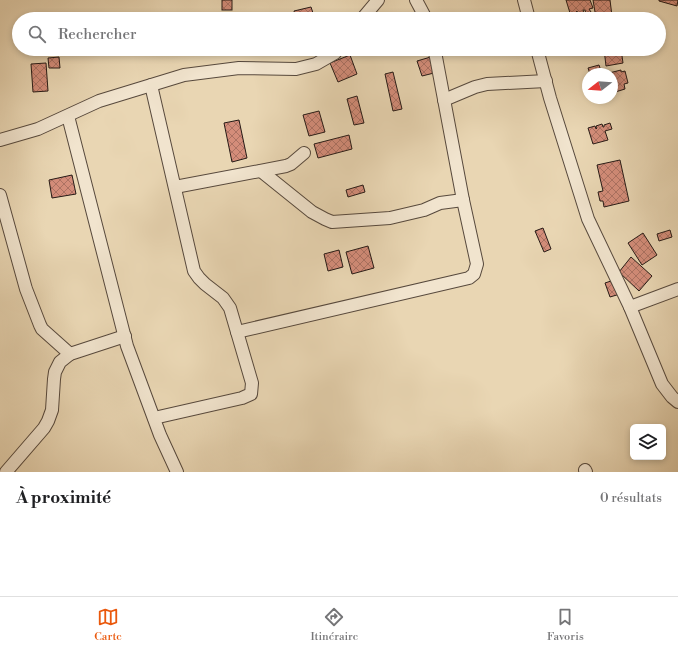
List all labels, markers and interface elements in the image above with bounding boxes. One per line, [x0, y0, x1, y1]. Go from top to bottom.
search box [12, 12, 666, 56]
icon: search [26, 23, 48, 45]
text: Rechercher [58, 25, 137, 44]
north arrow [582, 68, 618, 104]
map controls [630, 424, 666, 460]
button: layers [630, 424, 666, 460]
text: À proximité [16, 487, 111, 509]
text: 0 résultats [600, 490, 662, 506]
tab: Carte [94, 606, 122, 644]
tab: Itinéraire [310, 606, 358, 644]
tab: Favoris [547, 606, 584, 644]

